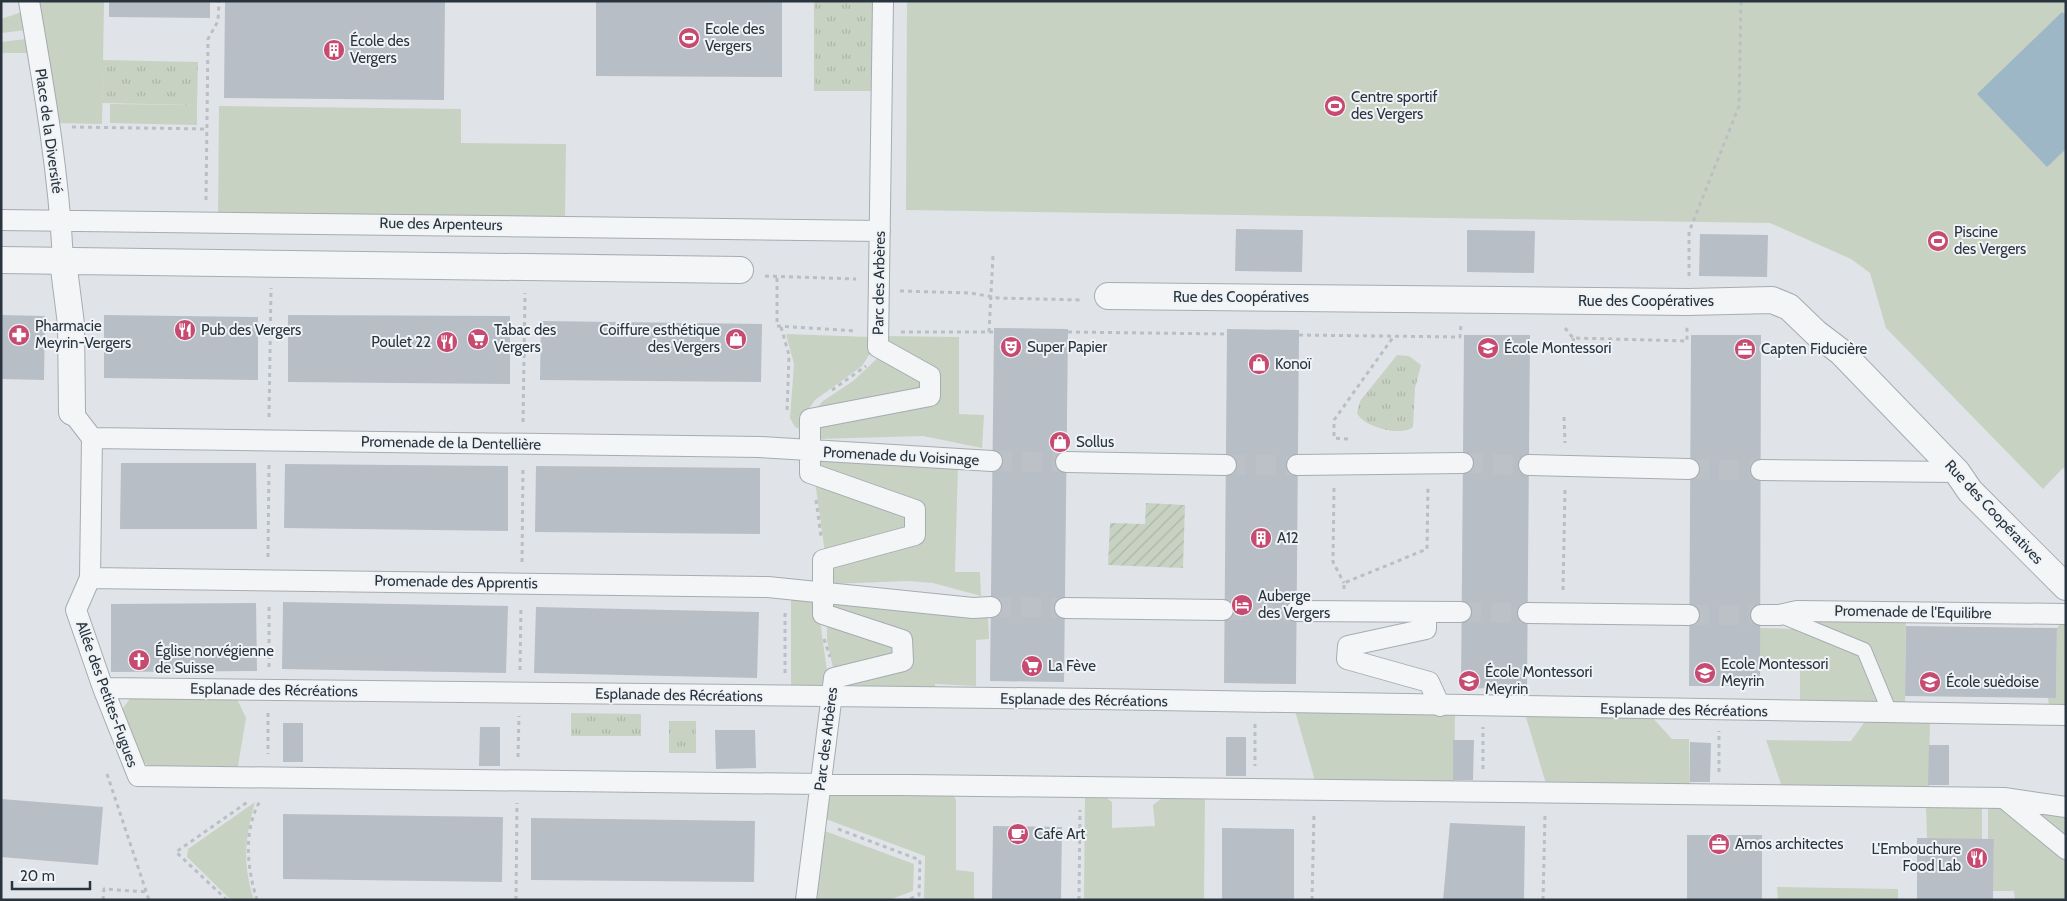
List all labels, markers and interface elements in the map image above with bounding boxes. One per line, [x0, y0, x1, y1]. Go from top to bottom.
place label: Ecole des Vergers [705, 20, 765, 55]
sports icon: Ecole des Vergers [677, 26, 701, 50]
place label: École des Vergers [350, 31, 410, 67]
building icon: École des Vergers [322, 38, 346, 62]
street label: Place de la Diversité [31, 67, 67, 195]
place label: Centre sportif des Vergers [1351, 88, 1437, 123]
sports icon: Centre sportif des Vergers [1323, 94, 1347, 118]
street label: Rue des Arpenteurs [379, 214, 503, 234]
place label: Piscine des Vergers [1954, 223, 2026, 258]
sports icon: Piscine des Vergers [1926, 229, 1950, 253]
street label: Parc des Arbères [869, 231, 889, 335]
street label: Rue des Coopératives [1173, 288, 1309, 306]
street label: Rue des Coopératives [1578, 292, 1714, 310]
place label: Pharmacie Meyrin-Vergers [35, 317, 131, 352]
restaurant icon: Pub des Vergers [173, 318, 197, 342]
place label: Pub des Vergers [201, 321, 301, 339]
place label: Tabac des Vergers [494, 321, 556, 356]
place label: Coiffure esthétique des Vergers [599, 321, 720, 356]
pharmacy icon: Pharmacie Meyrin-Vergers [7, 323, 31, 347]
supermarket icon: Tabac des Vergers [466, 327, 490, 351]
shop icon: Coiffure esthétique des Vergers [724, 327, 748, 351]
restaurant icon: Poulet 22 [435, 330, 459, 354]
place label: Poulet 22 [371, 333, 431, 351]
theatre icon: Super Papier [999, 335, 1023, 359]
school or university icon: École Montessori [1476, 336, 1500, 360]
office icon: Capten Fiducière [1733, 337, 1757, 361]
place label: Super Papier [1027, 338, 1107, 356]
place label: École Montessori [1504, 338, 1611, 357]
place label: Capten Fiducière [1761, 340, 1867, 358]
shop icon: Konoï [1247, 352, 1271, 376]
place label: Konoï [1275, 355, 1312, 373]
shop icon: Sollus [1048, 430, 1072, 454]
street label: Promenade de la Dentellière [361, 432, 542, 454]
place label: Sollus [1076, 433, 1114, 451]
street label: Promenade du Voisinage [822, 443, 980, 469]
street label: Rue des Coopératives [1941, 456, 2047, 568]
building icon: A12 [1249, 526, 1273, 550]
place label: A12 [1277, 529, 1299, 547]
street label: Promenade des Apprentis [374, 572, 538, 592]
place label: Auberge des Vergers [1258, 587, 1330, 622]
hotel icon: Auberge des Vergers [1230, 593, 1254, 617]
street label: Promenade de l'Equilibre [1834, 602, 1992, 622]
street label: Allée des Petites-Fugues [72, 618, 142, 770]
place label: Église norvégienne de Suisse [155, 641, 274, 677]
church icon: Église norvégienne de Suisse [127, 648, 151, 672]
supermarket icon: La Fève [1020, 654, 1044, 678]
place label: Ecole Montessori Meyrin [1721, 655, 1828, 690]
place label: La Fève [1048, 657, 1096, 675]
school or university icon: Ecole Montessori Meyrin [1693, 661, 1717, 685]
place label: École Montessori Meyrin [1485, 662, 1592, 698]
school or university icon: École Montessori Meyrin [1457, 669, 1481, 693]
school or university icon: École suèdoise [1918, 670, 1942, 694]
place label: École suèdoise [1946, 672, 2039, 691]
street label: Esplanade des Récréations [190, 680, 358, 700]
street label: Esplanade des Récréations [595, 685, 763, 705]
street label: Parc des Arbères [811, 686, 841, 792]
street label: Esplanade des Récréations [1000, 690, 1168, 710]
street label: Esplanade des Récréations [1600, 700, 1768, 720]
cafe icon: Cafe Art [1006, 822, 1030, 846]
place label: Cafe Art [1034, 825, 1085, 843]
office icon: Amos architectes [1707, 832, 1731, 856]
place label: Amos architectes [1735, 835, 1843, 853]
place label: L'Embouchure Food Lab [1871, 840, 1961, 875]
restaurant icon: L'Embouchure Food Lab [1965, 846, 1989, 870]
scale bar [12, 858, 90, 890]
text: 20 m [20, 867, 55, 885]

